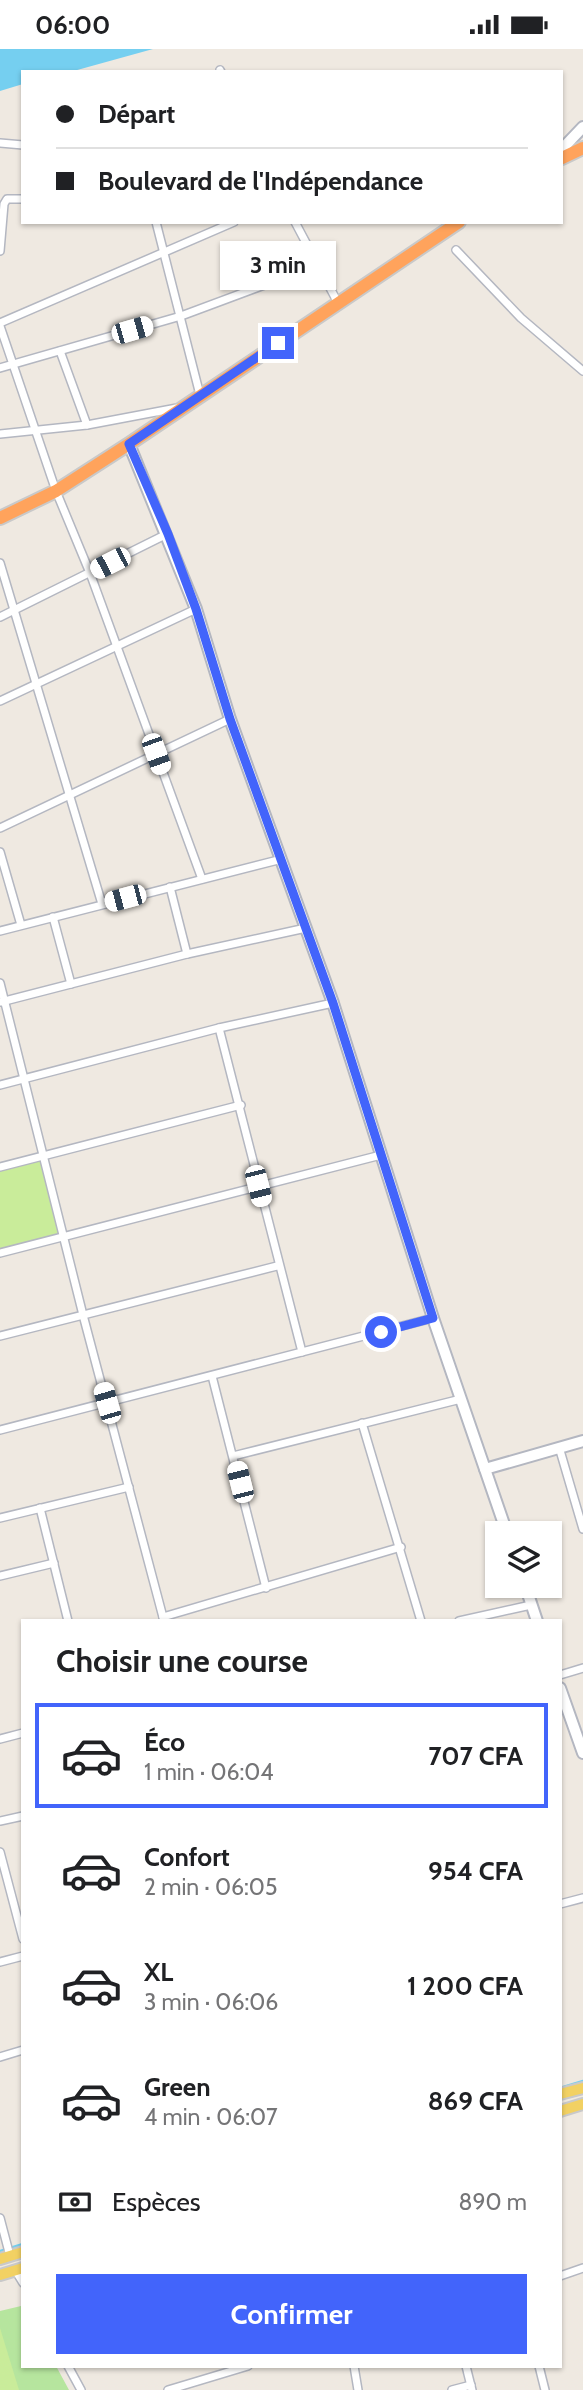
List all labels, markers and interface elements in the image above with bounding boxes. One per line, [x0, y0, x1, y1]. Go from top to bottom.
text: 06:00 [35, 9, 110, 41]
text: Départ [98, 98, 175, 130]
text: Boulevard de l'Indépendance [98, 165, 423, 197]
callout: 3 min [220, 241, 336, 291]
text: 3 min [250, 251, 306, 279]
car [109, 314, 156, 346]
route end [262, 327, 294, 359]
car [87, 544, 134, 582]
car [139, 731, 174, 777]
car [102, 882, 149, 914]
car [243, 1163, 274, 1209]
route start [365, 1316, 397, 1348]
car [92, 1380, 123, 1426]
car [225, 1459, 256, 1505]
map controls [485, 1521, 562, 1598]
button: layers [485, 1521, 562, 1598]
text: Choisir une course [56, 1641, 308, 1680]
icon: car [60, 1724, 123, 1787]
text: Éco [144, 1726, 185, 1758]
text: 707 CFA [428, 1740, 523, 1772]
text: 1 min · 06:04 [144, 1758, 274, 1786]
icon: car [60, 1839, 123, 1902]
text: Confort [144, 1841, 230, 1873]
text: 954 CFA [428, 1855, 523, 1887]
text: 2 min · 06:05 [144, 1873, 277, 1901]
icon: car [60, 1954, 123, 2017]
text: XL [144, 1956, 173, 1988]
text: 1 200 CFA [407, 1970, 523, 2002]
text: 3 min · 06:06 [144, 1988, 278, 2016]
icon: car [60, 2069, 123, 2132]
text: Green [144, 2071, 211, 2103]
text: 869 CFA [428, 2085, 523, 2117]
text: 4 min · 06:07 [144, 2103, 277, 2131]
icon: cash [56, 2183, 94, 2221]
text: Espèces [112, 2186, 201, 2218]
text: 890 m [459, 2188, 527, 2216]
button: Confirmer [56, 2274, 527, 2354]

